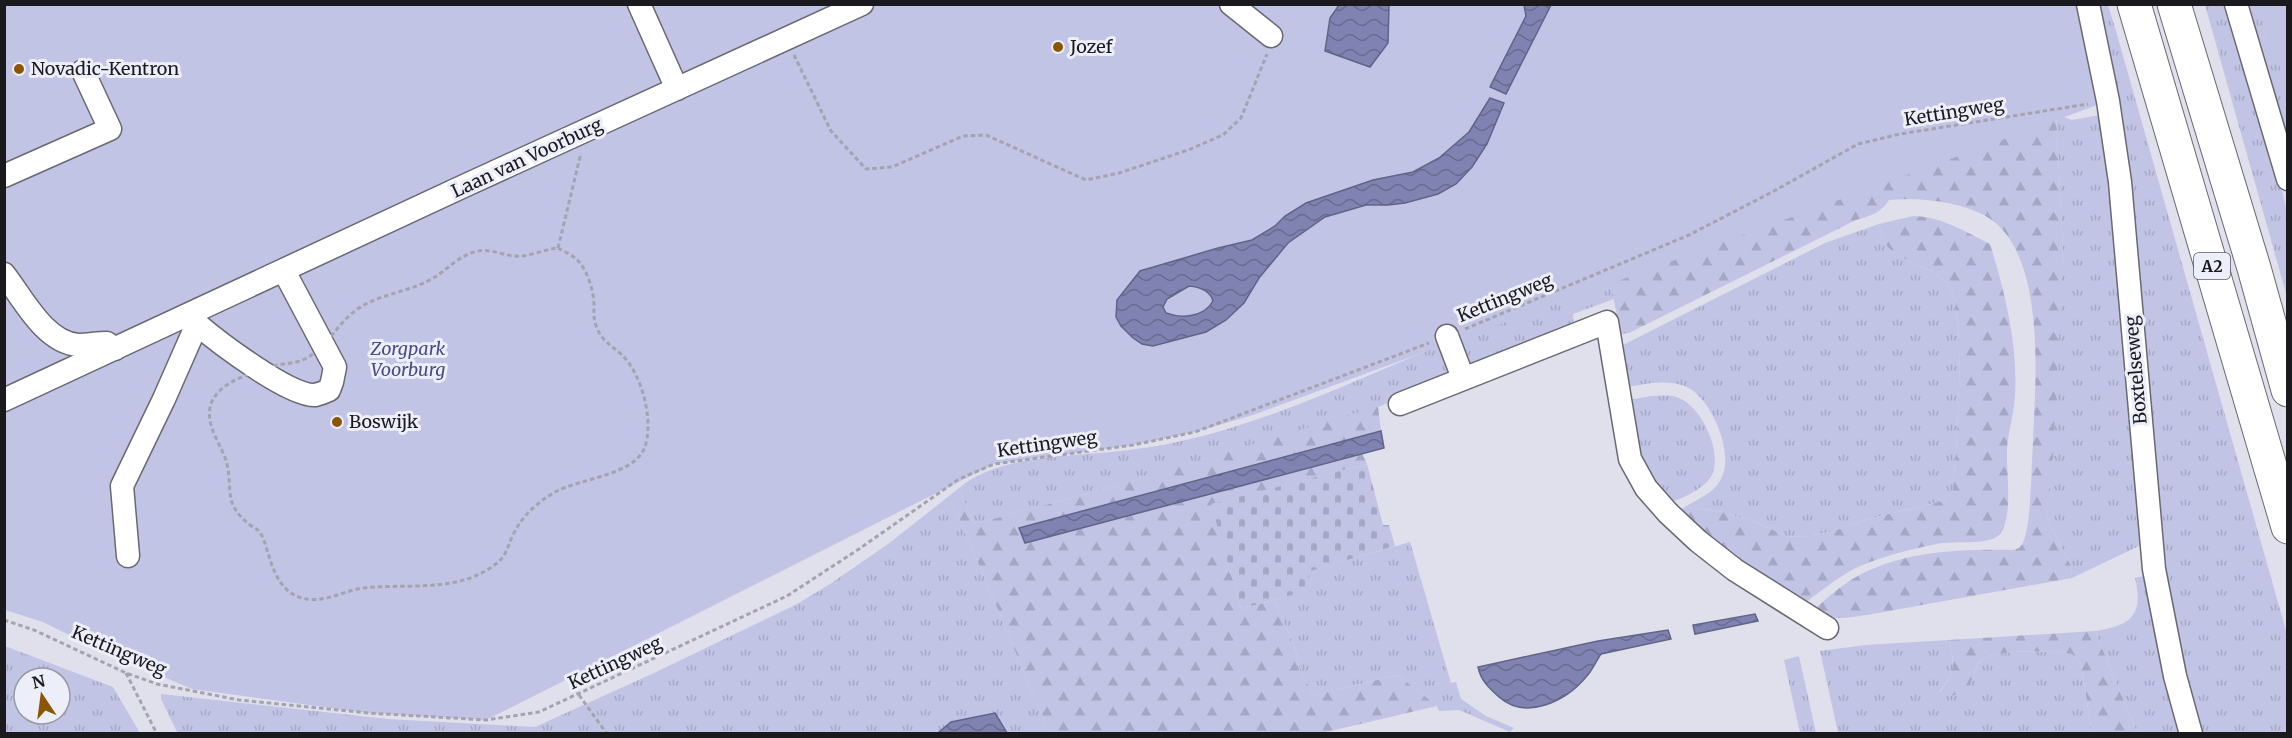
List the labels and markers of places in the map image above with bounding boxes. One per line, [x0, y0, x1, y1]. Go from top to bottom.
place label: Jozef [1069, 35, 1114, 58]
marker: Jozef [1051, 40, 1065, 54]
place label: Novadic-Kentron [31, 57, 179, 80]
marker: Novadic-Kentron [12, 62, 26, 76]
place label: Boswijk [349, 410, 419, 433]
marker: Boswijk [330, 415, 344, 429]

